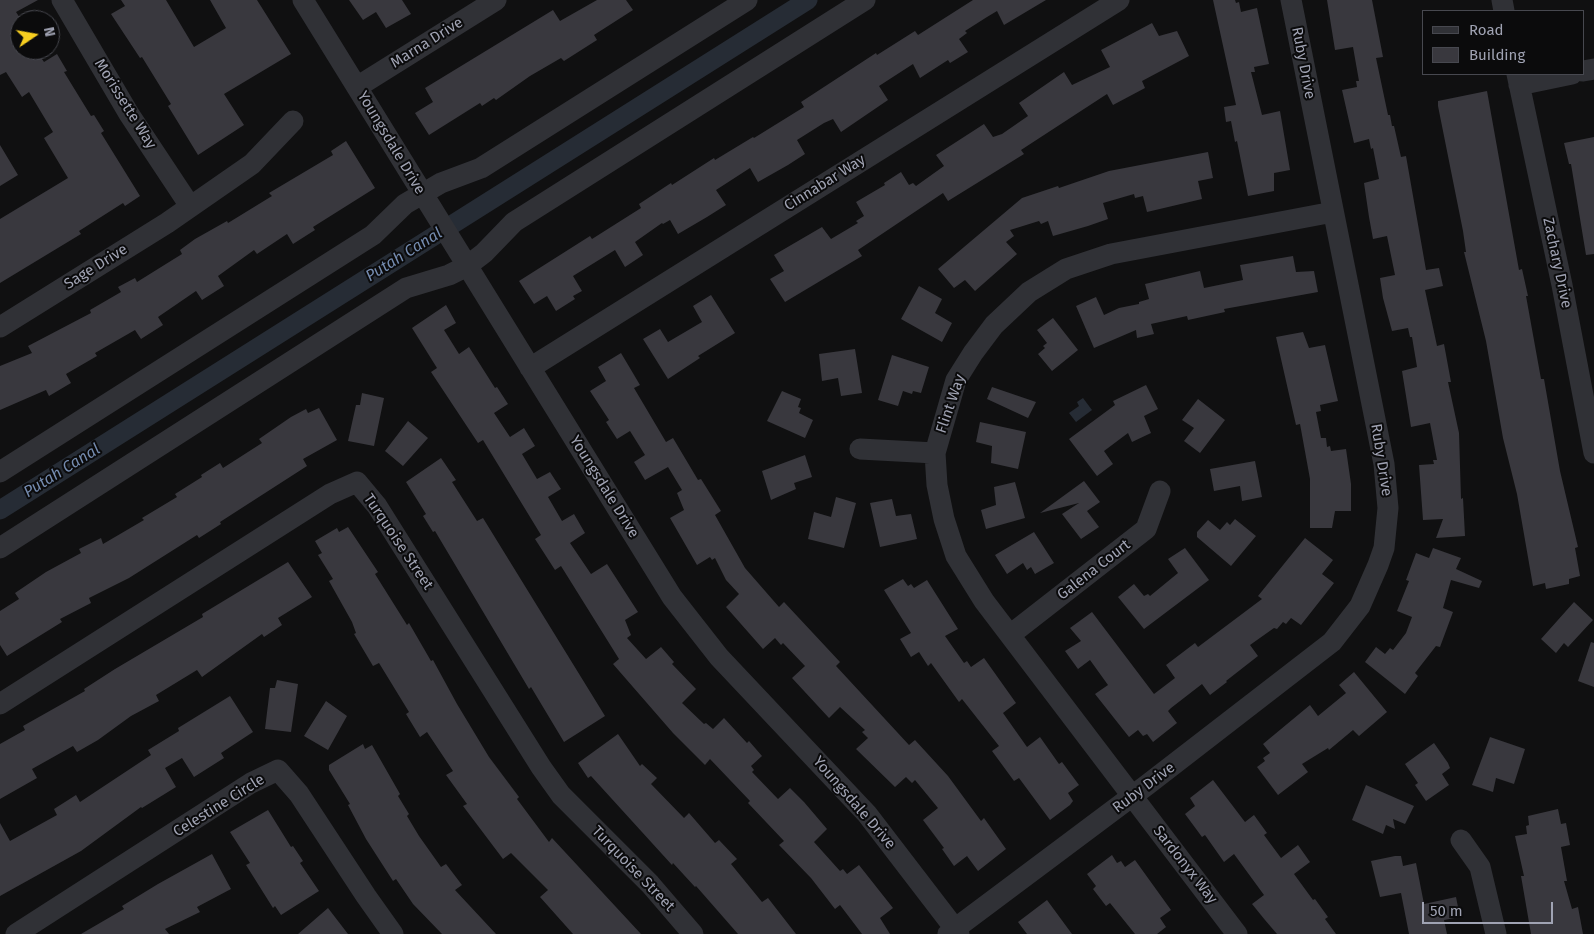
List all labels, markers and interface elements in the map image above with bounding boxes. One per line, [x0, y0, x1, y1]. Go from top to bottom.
north arrow [10, 10, 60, 60]
legend [1422, 10, 1584, 75]
street label: Marna Drive [388, 14, 466, 72]
text: Road [1469, 21, 1504, 39]
street label: Ruby Drive [1287, 25, 1319, 101]
text: N [40, 26, 58, 38]
text: Building [1469, 46, 1525, 64]
street label: Morissette Way [90, 56, 160, 152]
street label: Youngsdale Drive [353, 88, 429, 198]
street label: Cinnabar Way [781, 151, 869, 215]
street label: Zachary Drive [1539, 216, 1575, 310]
water label: Putah Canal [362, 224, 446, 286]
street label: Sage Drive [61, 241, 131, 293]
street label: Flint Way [933, 372, 969, 436]
street label: Ruby Drive [1366, 422, 1396, 498]
street label: Youngsdale Drive [565, 433, 643, 541]
water label: Putah Canal [20, 440, 104, 502]
street label: Turquoise Street [359, 491, 437, 593]
street label: Galena Court [1054, 536, 1134, 604]
street label: Youngsdale Drive [809, 753, 899, 853]
street label: Ruby Drive [1109, 759, 1179, 817]
street label: Celestine Circle [170, 771, 268, 841]
street label: Sardonyx Way [1149, 822, 1221, 908]
street label: Turquoise Street [588, 823, 678, 915]
scale bar [1424, 892, 1555, 924]
text: 50 m [1430, 902, 1463, 920]

